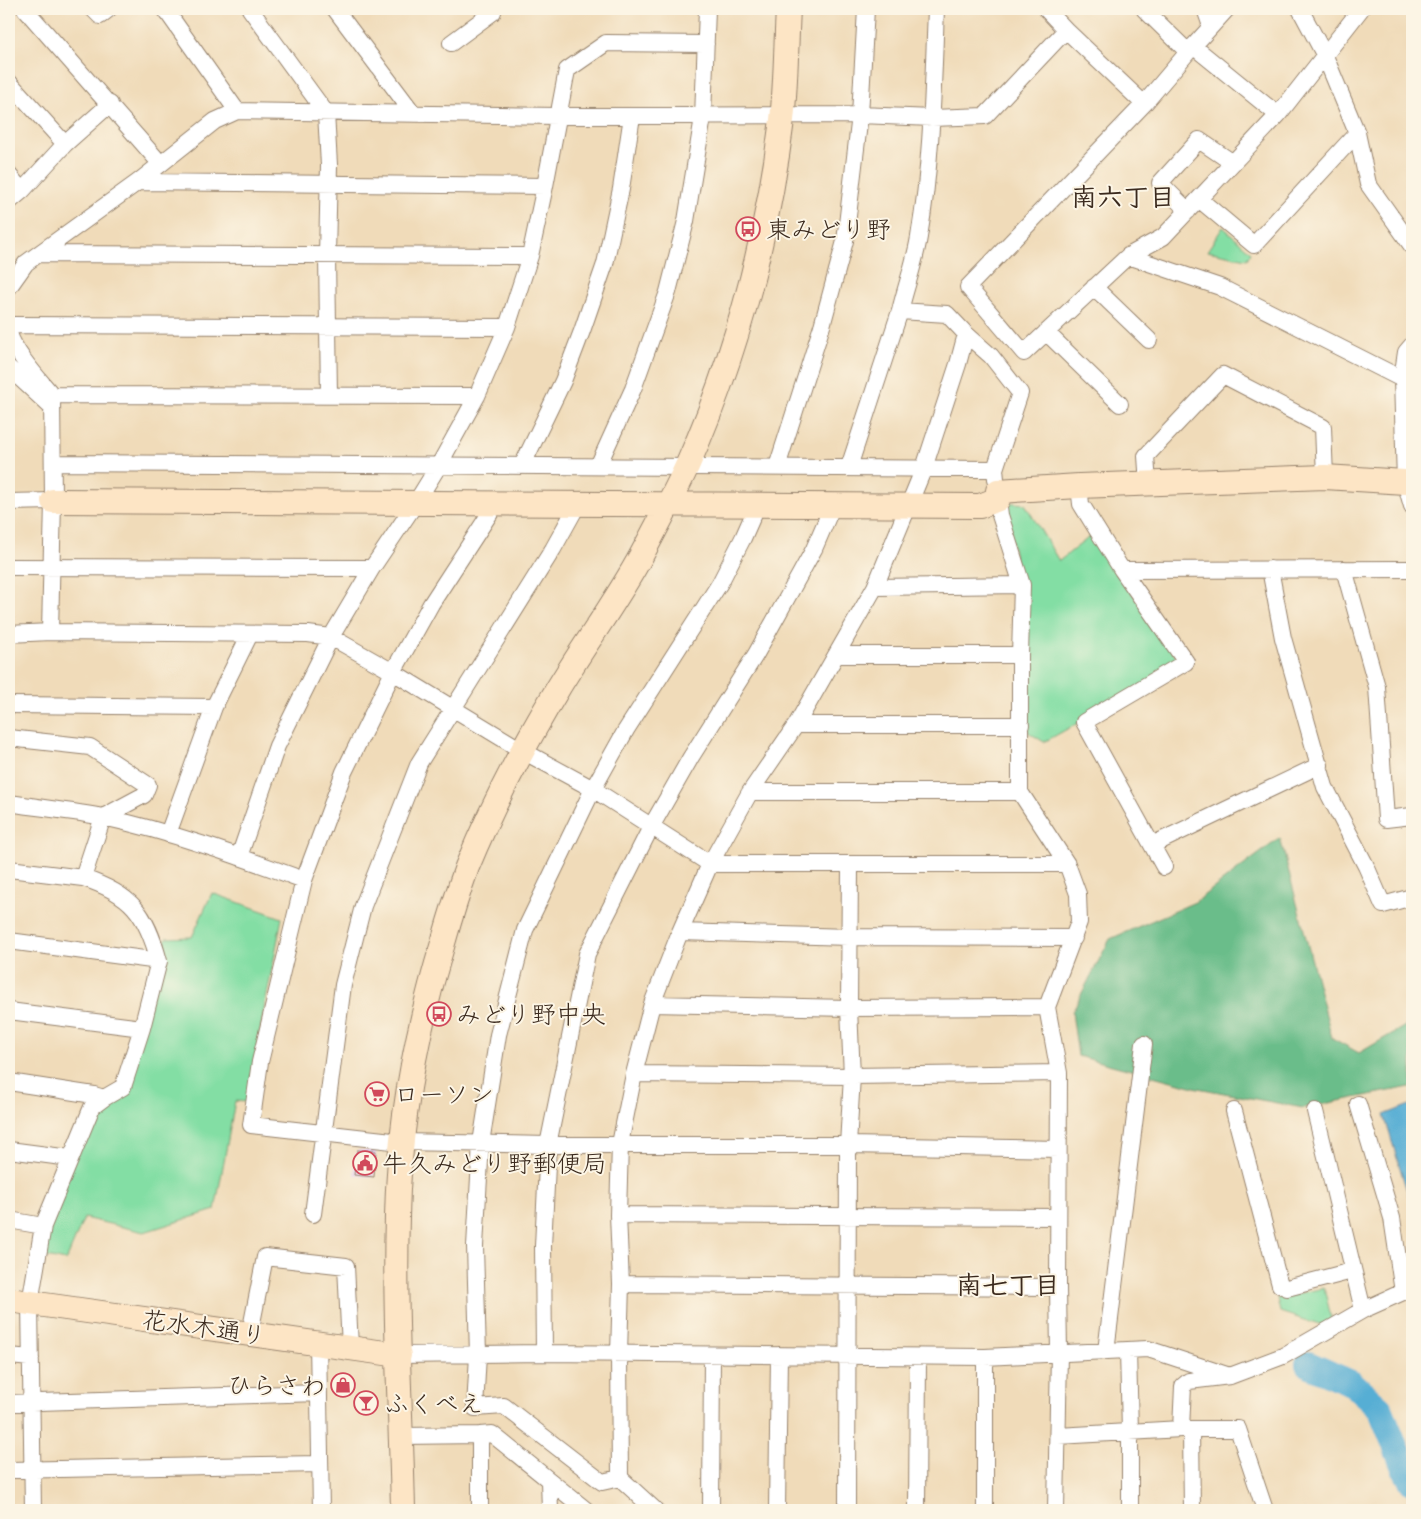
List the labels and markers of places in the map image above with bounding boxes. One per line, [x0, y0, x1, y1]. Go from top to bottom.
place label: 東みどり野 [766, 214, 891, 246]
bus stop icon: 東みどり野 [735, 216, 761, 242]
place label: みどり野中央 [456, 999, 606, 1031]
bus stop icon: みどり野中央 [426, 1001, 452, 1027]
place label: ローソン [394, 1079, 494, 1111]
supermarket icon: ローソン [364, 1081, 390, 1107]
place label: 牛久みどり野郵便局 [382, 1148, 607, 1180]
public building icon: 牛久みどり野郵便局 [352, 1150, 378, 1176]
place label: ひらさわ [227, 1370, 326, 1402]
shop icon: ひらさわ [330, 1372, 356, 1398]
place label: ふくべえ [384, 1388, 484, 1420]
bar icon: ふくべえ [353, 1390, 379, 1416]

